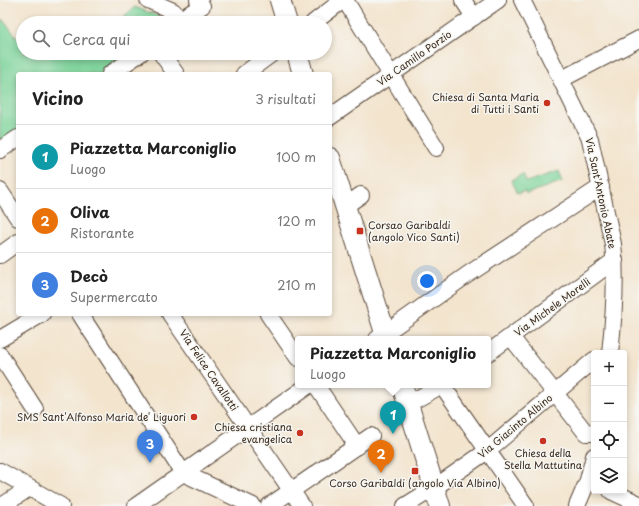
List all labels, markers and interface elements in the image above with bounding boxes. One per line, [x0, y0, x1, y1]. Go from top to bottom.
search box [16, 16, 332, 60]
street label: Via Camillo Porzio [373, 26, 454, 89]
icon: search [30, 27, 52, 49]
text: Cerca qui [62, 27, 130, 50]
text: Vicino [32, 85, 83, 111]
text: 3 risultati [255, 89, 316, 108]
place label: Chiesa di Santa Maria di Tutti i Santi [432, 89, 540, 116]
marker: Chiesa di Santa Maria di Tutti i Santi [542, 98, 552, 108]
text: Piazzetta Marconiglio [70, 136, 236, 159]
street label: Via Sant'Antonio Abate [582, 136, 621, 250]
text: 1 [42, 147, 48, 166]
text: 100 m [276, 147, 316, 166]
text: Luogo [70, 159, 106, 178]
text: Oliva [70, 200, 110, 223]
text: 2 [40, 211, 50, 230]
text: 120 m [277, 211, 316, 230]
place label: Corsao Garibaldi (angolo Vico Santi) [368, 217, 460, 244]
text: Ristorante [70, 223, 134, 242]
marker: Corsao Garibaldi (angolo Vico Santi) [355, 226, 365, 236]
text: Decò [70, 264, 108, 287]
your location [417, 271, 437, 291]
street label: Via Michele Morelli [510, 274, 593, 340]
text: 3 [41, 275, 49, 294]
text: 210 m [277, 275, 316, 294]
text: Supermercato [70, 287, 158, 306]
street label: Via Felice Cavallotti [176, 326, 243, 414]
popup [295, 336, 491, 388]
text: Piazzetta Marconiglio [310, 341, 476, 364]
map controls [591, 350, 627, 494]
button: + [591, 350, 627, 386]
text: Luogo [310, 364, 346, 383]
button: − [591, 386, 627, 422]
street label: Via Giacinto Albino [474, 390, 556, 461]
pin: 1 [380, 401, 406, 434]
place label: SMS Sant'Alfonso Maria de' Liguori [17, 409, 186, 424]
marker: SMS Sant'Alfonso Maria de' Liguori [189, 412, 199, 422]
place label: Chiesa cristiana evangelica [214, 419, 293, 446]
button: locate [591, 422, 627, 458]
marker: Chiesa cristiana evangelica [295, 428, 305, 438]
pin: 3 [137, 430, 163, 463]
marker: Chiesa della Stella Mattutina [538, 436, 548, 446]
pin: 2 [368, 440, 394, 473]
place label: Chiesa della Stella Mattutina [504, 445, 583, 472]
button: layers [591, 458, 627, 494]
marker: Corso Garibaldi (angolo Via Albino) [410, 466, 420, 476]
place label: Corso Garibaldi (angolo Via Albino) [329, 475, 501, 490]

